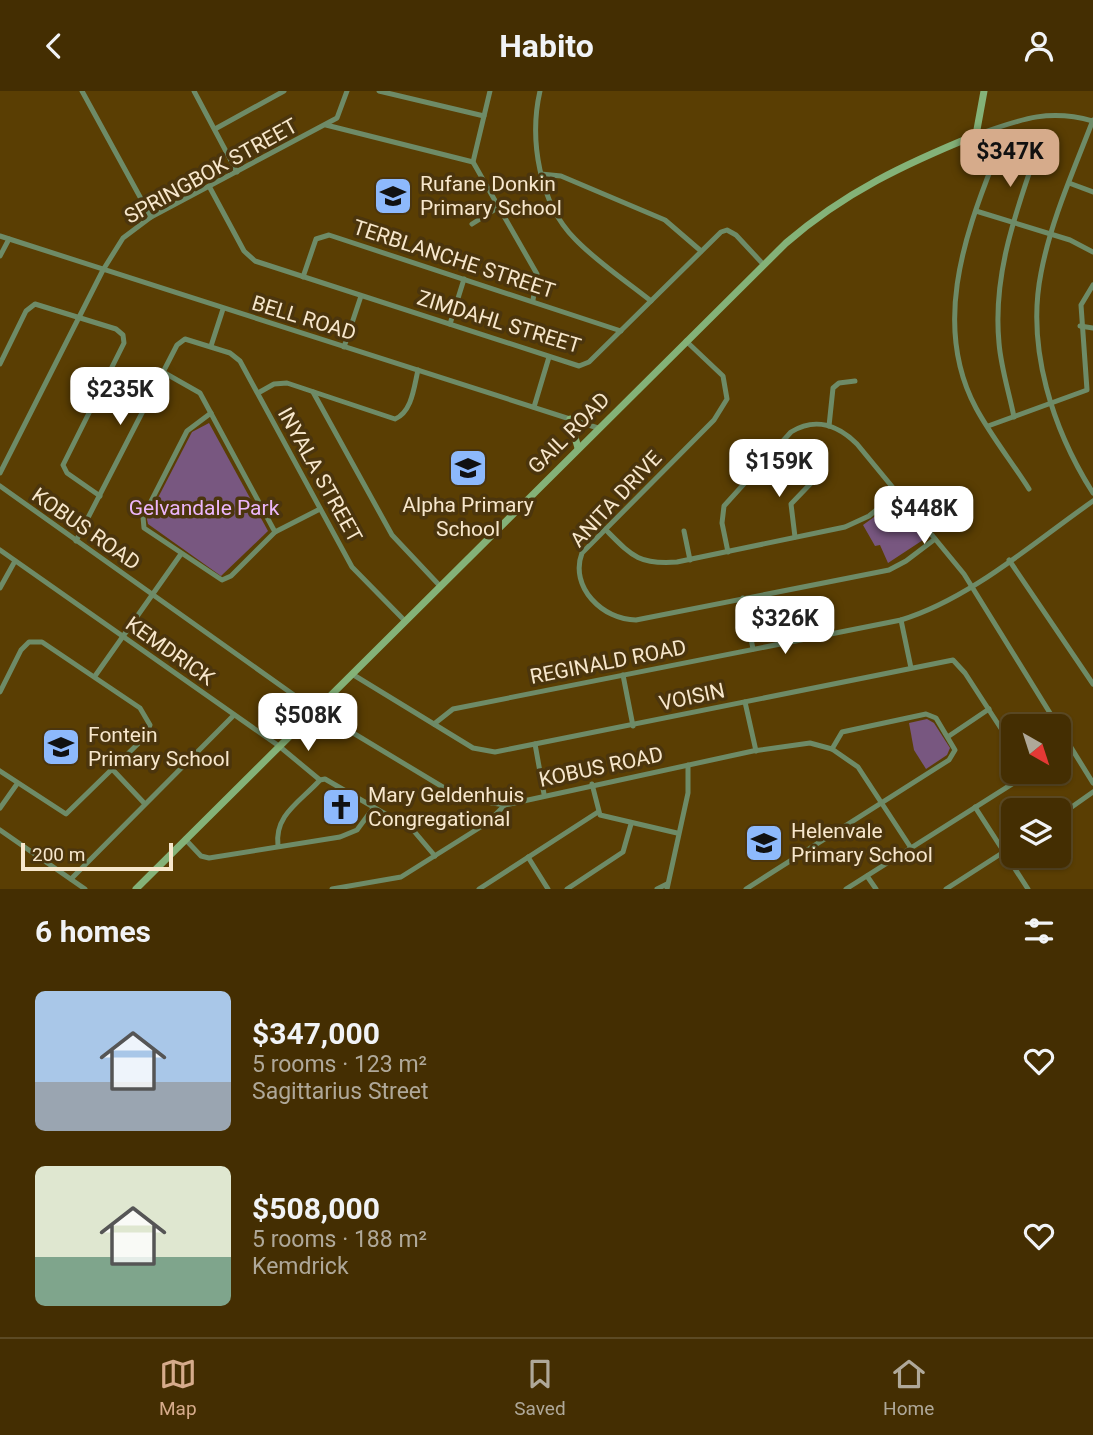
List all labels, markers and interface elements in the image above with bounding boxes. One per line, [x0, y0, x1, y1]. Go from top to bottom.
icon: back [35, 27, 73, 65]
text: Habito [499, 27, 594, 65]
icon: person [1020, 27, 1058, 65]
street label: SPRINGBOK STREET [120, 113, 302, 229]
pin: $347K [961, 129, 1059, 189]
text: $347K [976, 138, 1044, 165]
place label: Rufane Donkin Primary School [420, 172, 562, 220]
school or university icon: Rufane Donkin Primary School [372, 175, 414, 217]
street label: TERBLANCHE STREET [350, 215, 558, 303]
street label: ZIMDAHL STREET [414, 286, 584, 358]
street label: BELL ROAD [249, 291, 359, 345]
pin: $235K [71, 367, 169, 427]
text: $235K [86, 376, 154, 403]
street label: GAIL ROAD [523, 387, 615, 479]
street label: INYALA STREET [273, 403, 367, 547]
pin: $159K [730, 439, 828, 499]
street label: ANITA DRIVE [565, 446, 667, 552]
school or university icon: Alpha Primary School [447, 447, 489, 489]
text: $159K [745, 448, 813, 475]
street label: KOBUS ROAD [27, 483, 145, 575]
pin: $448K [875, 487, 973, 546]
place label: Alpha Primary School [402, 493, 534, 541]
text: $448K [890, 495, 958, 522]
park label: Gelvandale Park [129, 496, 280, 520]
pin: $326K [736, 596, 834, 656]
text: $326K [751, 605, 819, 632]
street label: KEMDRICK [121, 612, 220, 691]
street label: REGINALD ROAD [528, 635, 688, 689]
street label: VOISIN [657, 678, 727, 716]
pin: $508K [259, 693, 357, 753]
text: $508K [274, 702, 342, 729]
north arrow [1001, 714, 1071, 784]
map controls [1001, 714, 1071, 868]
place label: Fontein Primary School [88, 723, 230, 771]
school or university icon: Fontein Primary School [40, 726, 82, 768]
street label: KOBUS ROAD [537, 742, 665, 792]
place label: Mary Geldenhuis Congregational [368, 783, 524, 831]
church icon: Mary Geldenhuis Congregational [320, 786, 362, 828]
button: layers [1001, 798, 1071, 868]
place label: Helenvale Primary School [791, 819, 933, 867]
school or university icon: Helenvale Primary School [743, 822, 785, 864]
scale bar [21, 840, 173, 872]
text: 200 m [32, 843, 85, 866]
icon: filters [1020, 912, 1058, 950]
text: 6 homes [35, 914, 151, 949]
text: $347,000 [252, 1016, 380, 1051]
icon: home [91, 1019, 175, 1103]
icon: heart [1020, 1042, 1058, 1080]
text: 5 rooms · 123 m² [252, 1051, 427, 1078]
text: Sagittarius Street [252, 1078, 429, 1105]
text: $508,000 [252, 1191, 380, 1226]
icon: home [91, 1194, 175, 1278]
icon: heart [1020, 1217, 1058, 1255]
text: 5 rooms · 188 m² [252, 1226, 427, 1253]
text: Kemdrick [252, 1253, 349, 1280]
tab: Map [159, 1355, 197, 1420]
tab: Saved [514, 1355, 566, 1420]
tab: Home [883, 1355, 934, 1420]

